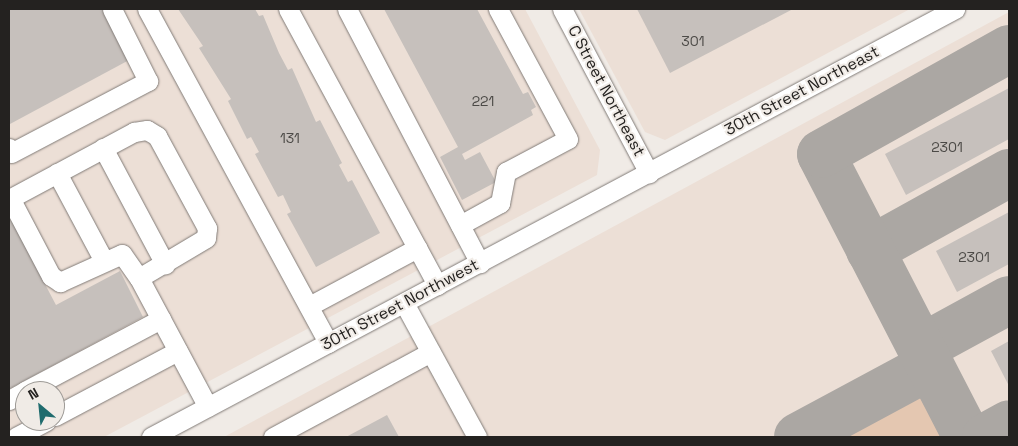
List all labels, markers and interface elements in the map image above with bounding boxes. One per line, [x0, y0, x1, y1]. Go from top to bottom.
street label: C Street Northeast [563, 22, 649, 160]
house number: 301 [681, 33, 705, 49]
street label: 30th Street Northeast [721, 42, 883, 140]
house number: 221 [472, 93, 494, 109]
house number: 131 [280, 130, 300, 146]
house number: 2301 [931, 139, 963, 155]
house number: 2301 [958, 249, 990, 265]
street label: 30th Street Northwest [318, 255, 482, 355]
north arrow [15, 381, 65, 431]
text: N [25, 383, 42, 404]

